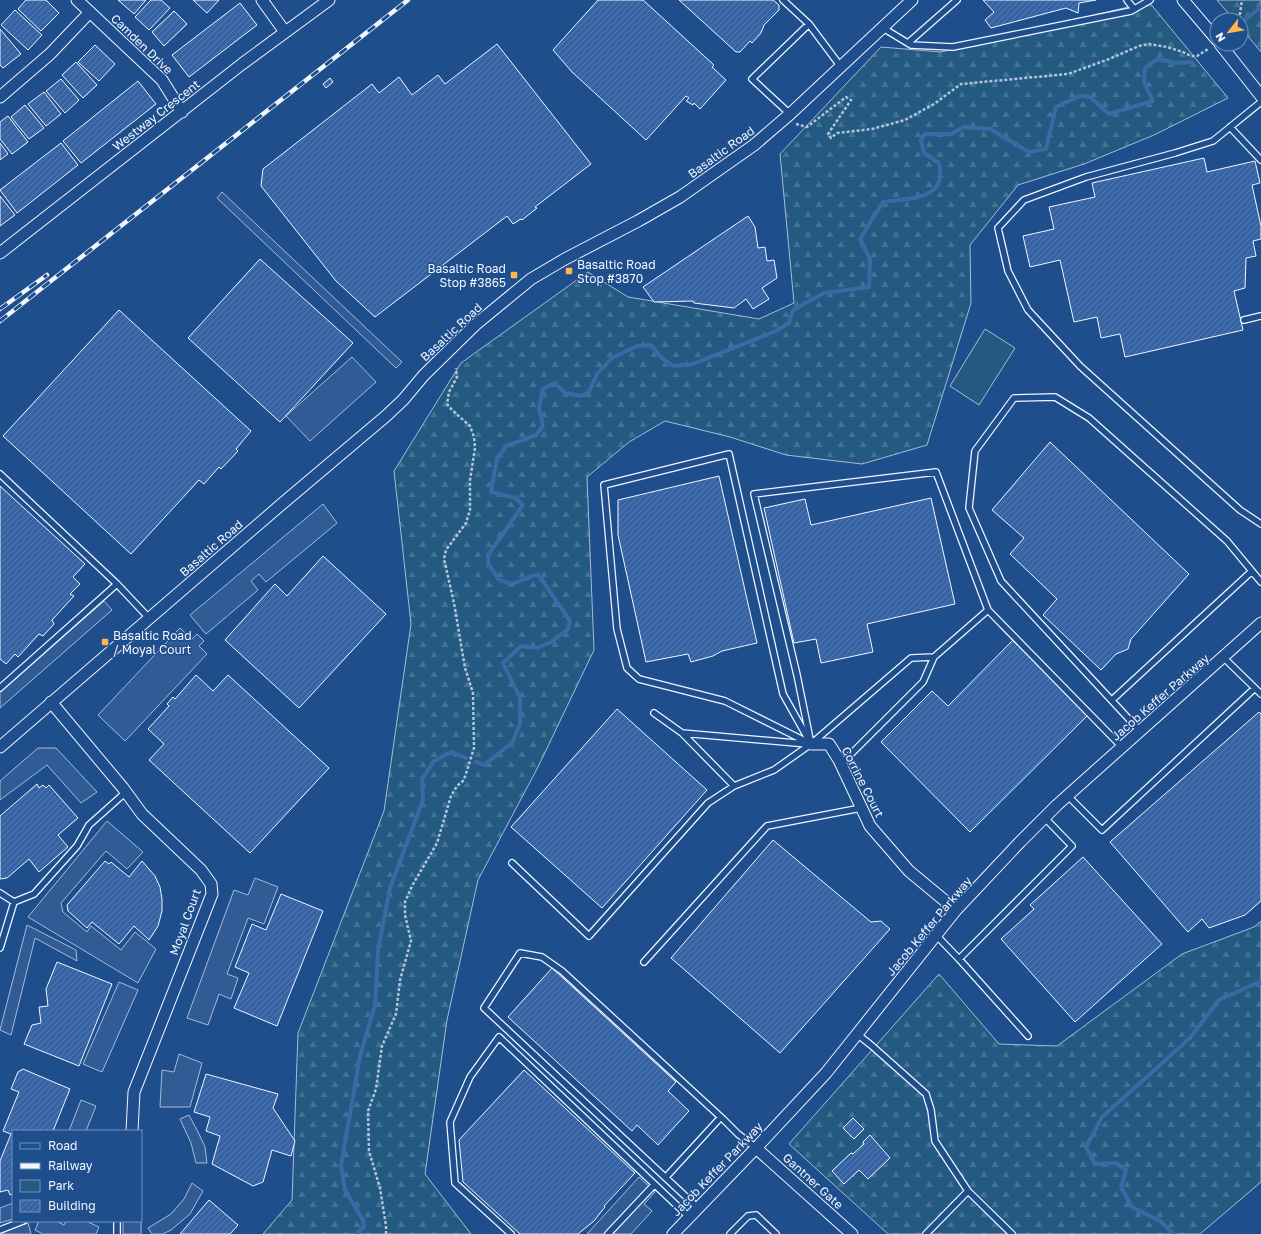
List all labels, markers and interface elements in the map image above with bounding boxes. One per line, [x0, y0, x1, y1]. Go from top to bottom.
street label: Camden Drive [108, 11, 176, 77]
north arrow [1209, 12, 1249, 52]
text: N [1212, 30, 1228, 44]
street label: Westway Crescent [109, 76, 203, 154]
street label: Basaltic Road [685, 123, 757, 181]
place label: Basaltic Road Stop #3870 [577, 257, 656, 286]
place label: Basaltic Road Stop #3865 [427, 261, 506, 290]
marker: Basaltic Road Stop #3870 [564, 266, 574, 276]
marker: Basaltic Road Stop #3865 [509, 270, 519, 280]
street label: Basaltic Road [417, 300, 485, 364]
street label: Basaltic Road [176, 517, 246, 579]
place label: Basaltic Road / Moyal Court [113, 628, 192, 657]
marker: Basaltic Road / Moyal Court [100, 637, 110, 647]
street label: Jacob Keffer Parkway [1108, 650, 1212, 744]
street label: Corrine Court [839, 744, 887, 820]
street label: Jacob Keffer Parkway [883, 873, 975, 979]
street label: Moyal Court [166, 887, 204, 957]
street label: Jacob Keffer Parkway [668, 1119, 766, 1219]
legend [12, 1130, 142, 1222]
text: Road [48, 1138, 77, 1153]
street label: Gantner Gate [780, 1150, 846, 1212]
text: Railway [48, 1158, 93, 1173]
text: Park [48, 1178, 74, 1193]
text: Building [48, 1198, 96, 1213]

